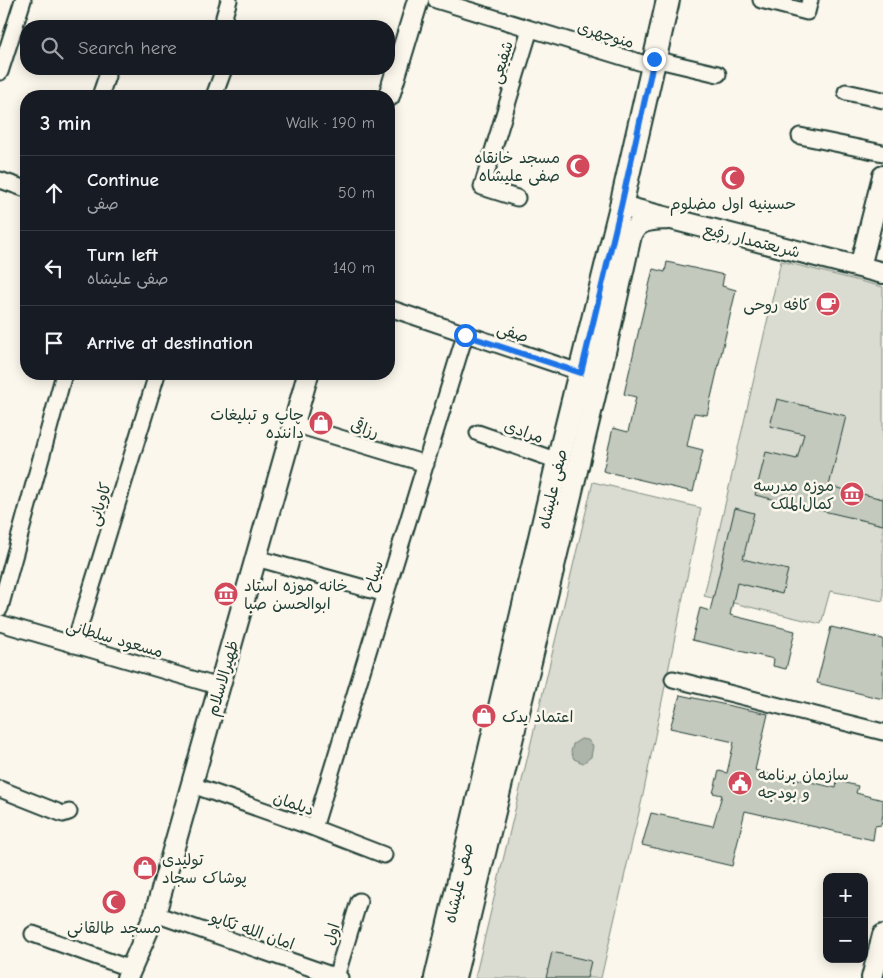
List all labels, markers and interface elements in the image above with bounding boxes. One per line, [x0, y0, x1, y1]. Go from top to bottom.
street label: منوچهری [575, 18, 636, 53]
search box [20, 20, 395, 75]
icon: search [38, 34, 66, 62]
text: Search here [78, 37, 177, 59]
street label: شفیعی [487, 39, 518, 86]
route end [643, 48, 666, 71]
text: 3 min [40, 111, 91, 135]
text: Walk · 190 m [286, 114, 375, 132]
place label: مسجد خانقاه صفی علیشاه [474, 149, 560, 186]
mosque icon: مسجد خانقاه صفی علیشاه [565, 153, 591, 179]
mosque icon: حسینیه اول مضلوم [720, 165, 746, 191]
text: Continue [87, 169, 159, 191]
icon: ahead [40, 179, 68, 207]
text: 50 m [338, 184, 375, 202]
text: صفی [87, 195, 119, 213]
place label: حسینیه اول مضلوم [670, 195, 796, 216]
street label: شریعتمدار رفیع [701, 220, 802, 264]
text: Turn left [87, 244, 158, 266]
icon: left [40, 254, 68, 282]
text: 140 m [333, 259, 375, 277]
text: صفی علیشاه [87, 270, 168, 288]
cafe icon: کافه روحی [815, 291, 841, 317]
place label: کافه روحی [743, 296, 810, 315]
street label: صفی [495, 319, 531, 347]
route start [454, 324, 477, 347]
icon: arrive [40, 329, 68, 357]
text: Arrive at destination [87, 332, 253, 354]
place label: چاپ و تبلیغات داننده [210, 406, 304, 442]
shop icon: چاپ و تبلیغات داننده [308, 410, 334, 436]
street label: رزاقی [348, 414, 382, 442]
street label: مرادی [502, 417, 546, 447]
street label: صفی علیشاه [535, 448, 572, 531]
place label: موزه مدرسه کمال‌الملک [754, 477, 834, 513]
street label: کاویانی [85, 480, 116, 528]
museum icon: موزه مدرسه کمال‌الملک [839, 481, 865, 507]
street label: سیاح [361, 559, 388, 594]
place label: خانه موزه استاد ابوالحسن صبا [244, 577, 348, 614]
museum icon: خانه موزه استاد ابوالحسن صبا [213, 581, 239, 607]
street label: مسعود سلطانی [64, 617, 165, 662]
street label: ظهیرالاسلام [204, 638, 245, 719]
shop icon: اعتماد یدک [471, 703, 497, 729]
place label: اعتماد یدک [502, 708, 573, 726]
place label: سازمان برنامه و بودجه [758, 766, 849, 803]
public building icon: سازمان برنامه و بودجه [727, 770, 753, 796]
street label: دیلمان [271, 789, 316, 819]
street label: صفی علیشاه [441, 842, 478, 925]
place label: تولیدی پوشاک سجاد [162, 851, 247, 888]
shop icon: تولیدی پوشاک سجاد [132, 855, 158, 881]
map controls [823, 873, 868, 963]
button: + [823, 873, 868, 918]
mosque icon: مسجد طالقانی [101, 889, 127, 915]
street label: امان الله تکاپو [206, 908, 297, 955]
button: − [823, 918, 868, 963]
place label: مسجد طالقانی [67, 919, 161, 938]
street label: اول [320, 921, 344, 947]

